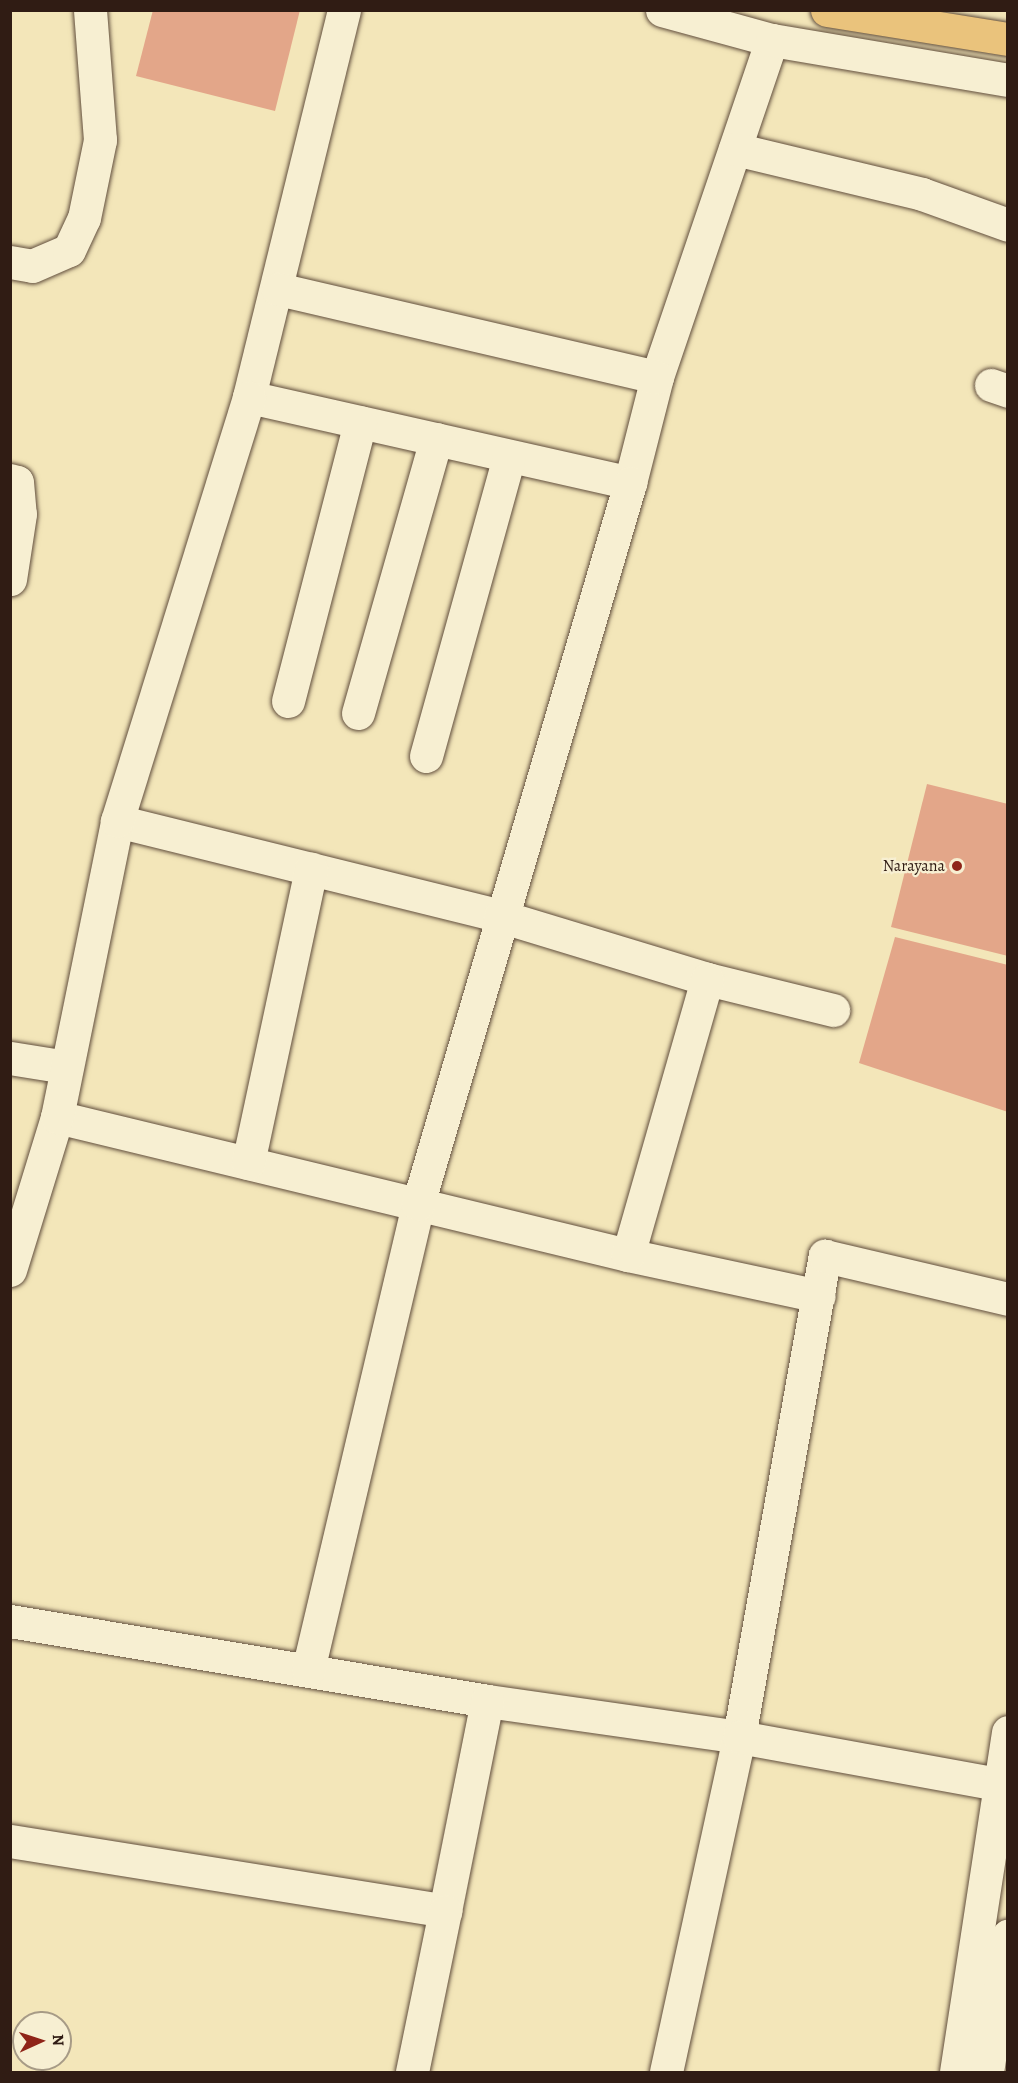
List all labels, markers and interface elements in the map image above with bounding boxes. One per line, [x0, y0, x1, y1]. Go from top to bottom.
place label: Narayana [883, 856, 945, 876]
marker: Narayana [950, 859, 964, 873]
north arrow [12, 2011, 72, 2071]
text: N [47, 2034, 69, 2047]

